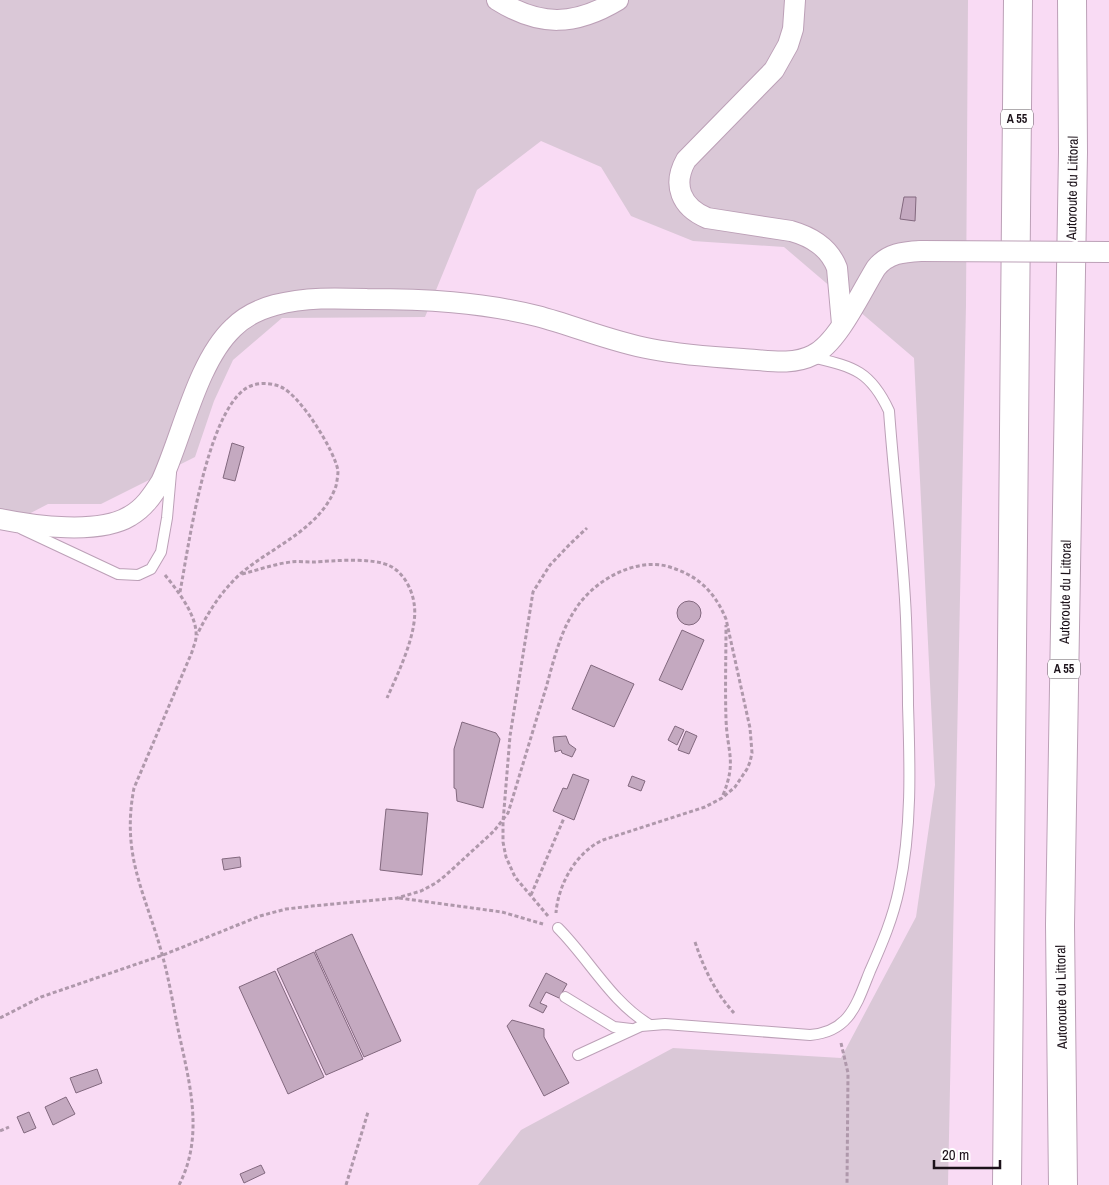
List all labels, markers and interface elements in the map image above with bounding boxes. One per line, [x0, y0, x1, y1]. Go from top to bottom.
road number: A 55 [1001, 110, 1033, 128]
street label: Autoroute du Littoral [1062, 136, 1082, 241]
street label: Autoroute du Littoral [1055, 540, 1075, 645]
road number: A 55 [1048, 660, 1080, 679]
street label: Autoroute du Littoral [1051, 945, 1071, 1050]
scale bar [934, 1138, 1000, 1170]
text: 20 m [942, 1144, 969, 1165]

